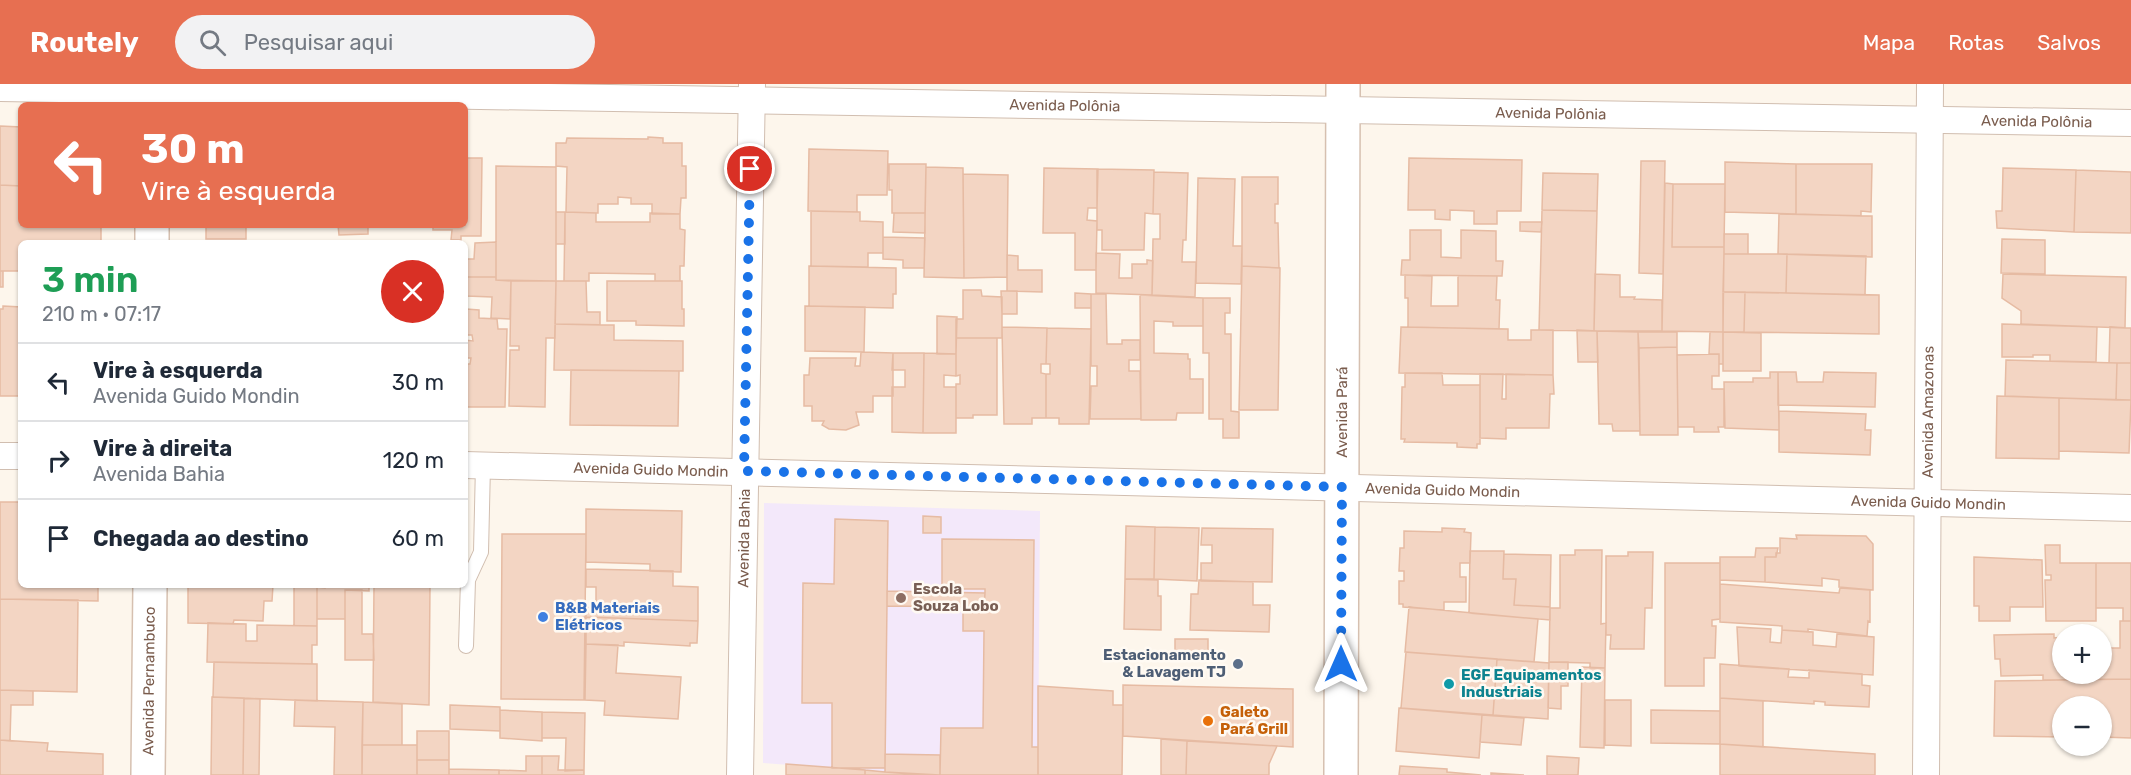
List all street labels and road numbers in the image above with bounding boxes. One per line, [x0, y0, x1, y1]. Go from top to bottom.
street label: Avenida Polônia [1009, 96, 1121, 115]
street label: Avenida Polônia [1495, 104, 1607, 123]
street label: Avenida Polônia [1981, 112, 2092, 131]
street label: Avenida Amazonas [1919, 346, 1937, 478]
street label: Avenida Pará [1333, 366, 1351, 458]
street label: Avenida Guido Mondin [573, 459, 729, 481]
street label: Avenida Guido Mondin [1365, 479, 1520, 501]
street label: Avenida Bahia [734, 488, 754, 588]
street label: Avenida Guido Mondin [1851, 492, 2006, 514]
street label: Avenida Pernambuco [139, 606, 159, 756]

